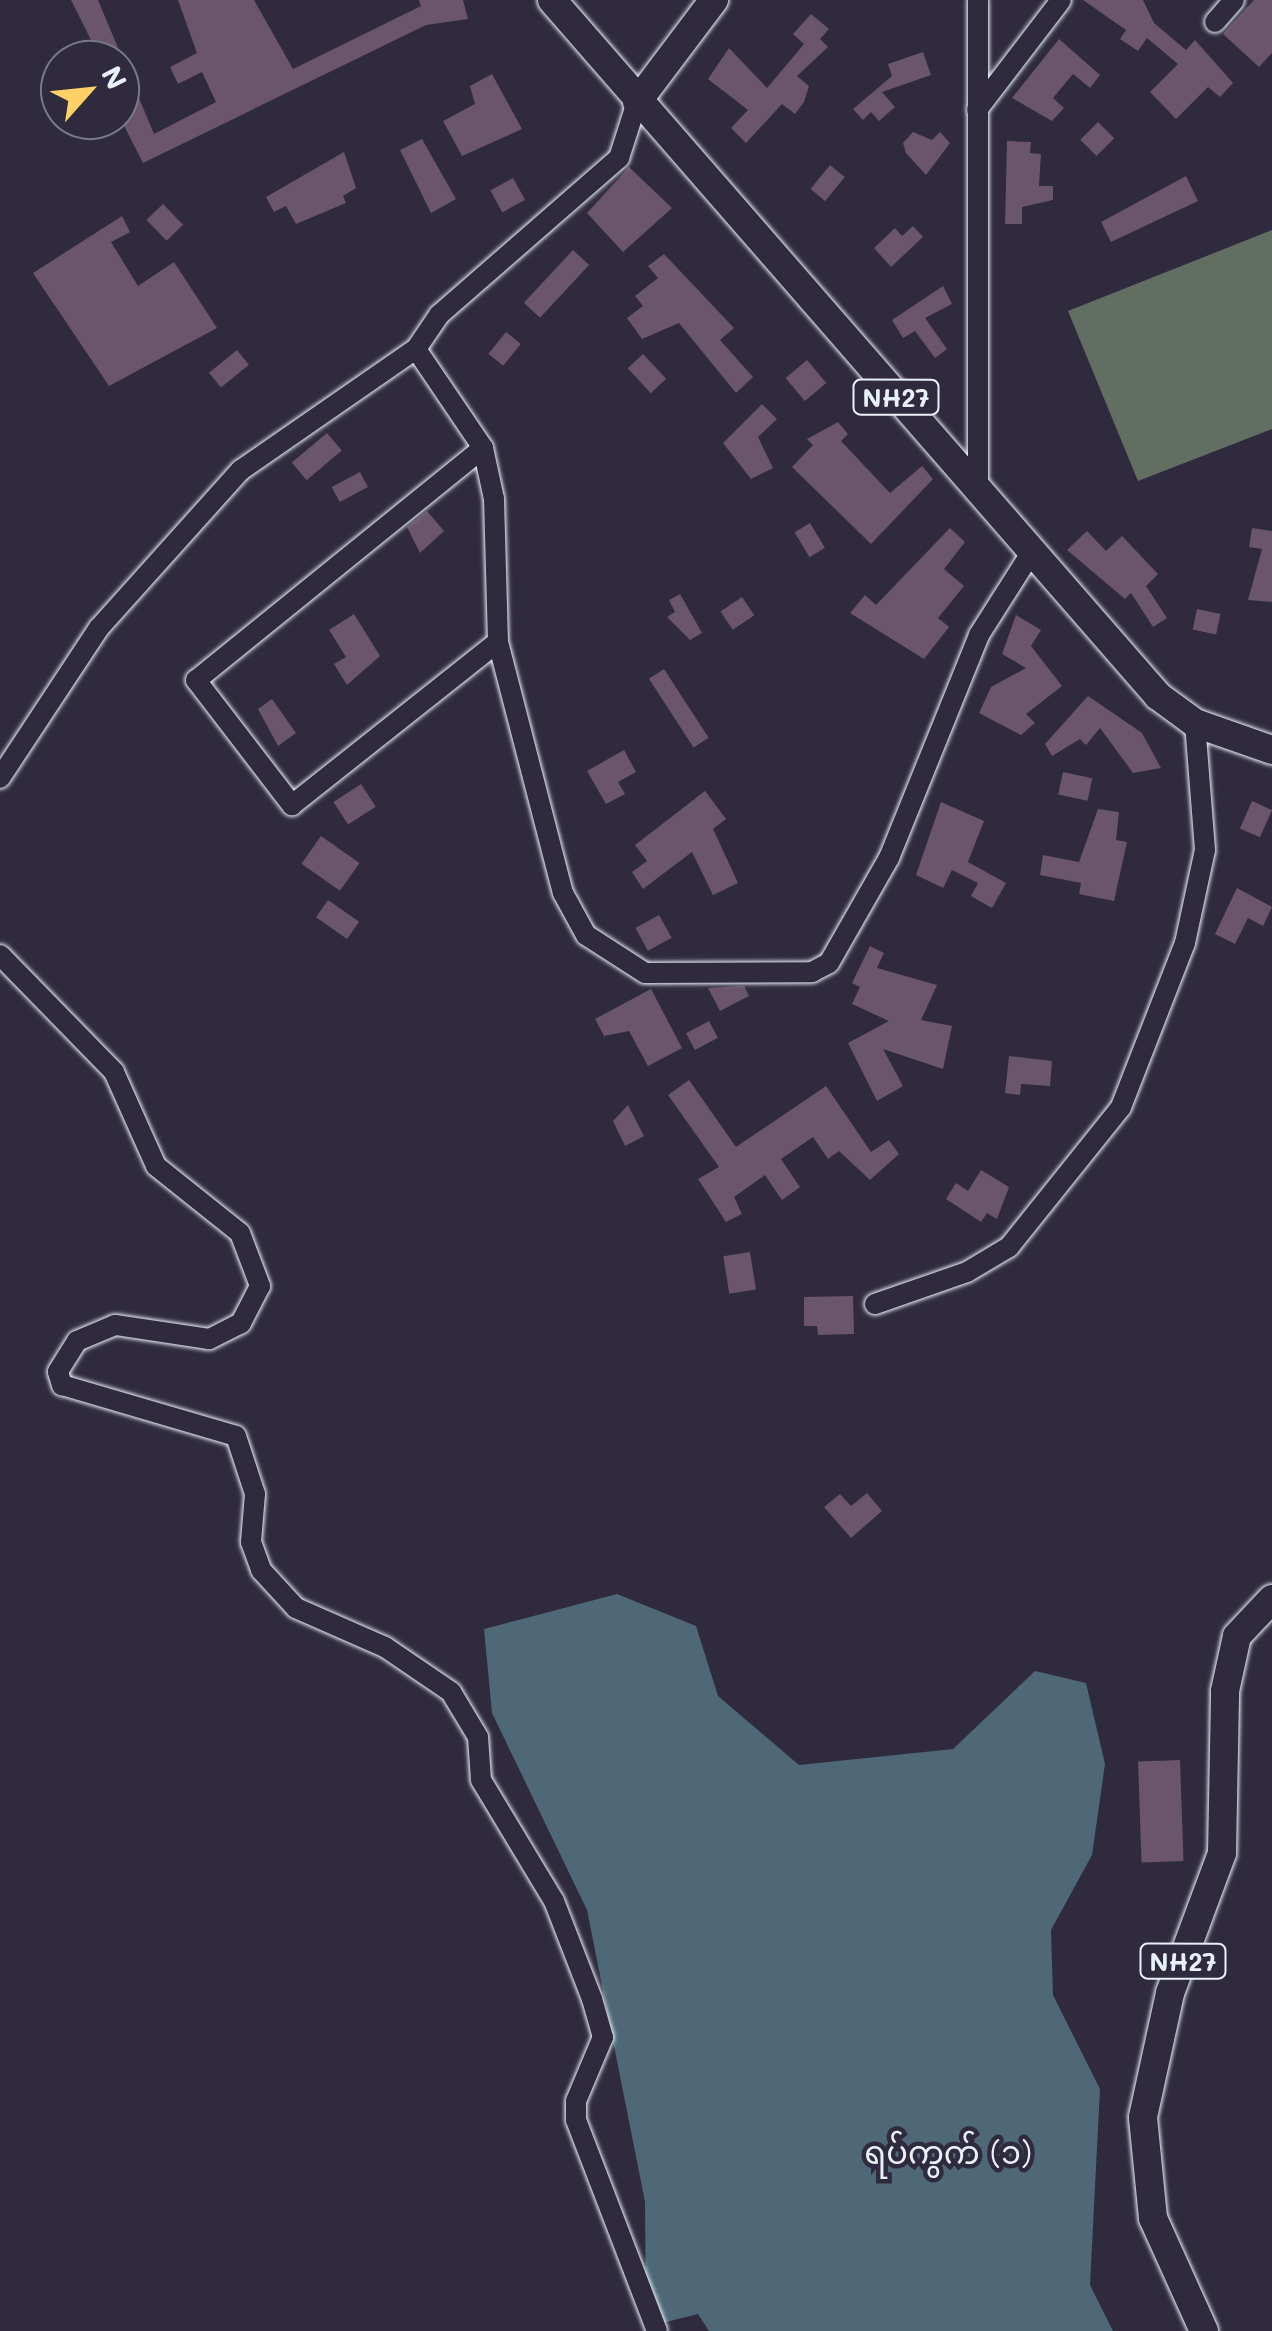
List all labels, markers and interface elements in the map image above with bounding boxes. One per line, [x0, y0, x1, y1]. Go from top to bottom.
north arrow [40, 40, 140, 140]
text: N [94, 60, 136, 95]
road number: NH27 [851, 377, 941, 417]
road number: NH27 [1138, 1941, 1228, 1981]
district label: ရပ်ကွက် (၁) [864, 2132, 1032, 2170]

